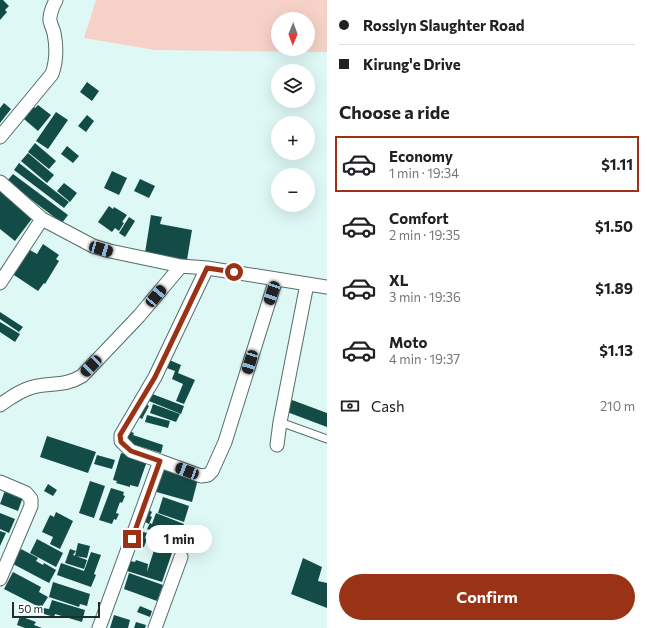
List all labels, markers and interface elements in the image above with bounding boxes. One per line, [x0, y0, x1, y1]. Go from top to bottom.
north arrow [271, 12, 315, 56]
map controls [271, 12, 315, 212]
text: Rosslyn Slaughter Road [363, 16, 525, 34]
text: Kirung'e Drive [363, 55, 461, 73]
button: layers [271, 64, 315, 108]
text: Choose a ride [339, 101, 450, 123]
button: + [271, 116, 315, 160]
icon: car [341, 146, 377, 182]
text: Economy [389, 147, 453, 165]
text: $1.11 [601, 155, 633, 173]
text: 1 min · 19:34 [389, 165, 459, 181]
button: − [271, 168, 315, 212]
icon: car [341, 208, 377, 244]
text: Comfort [389, 209, 449, 227]
text: $1.50 [595, 217, 633, 235]
text: 2 min · 19:35 [389, 227, 460, 243]
car [88, 240, 114, 258]
route start [225, 263, 243, 281]
icon: car [341, 270, 377, 306]
text: XL [389, 271, 408, 289]
text: $1.89 [595, 279, 633, 297]
car [263, 280, 281, 306]
car [144, 283, 168, 309]
text: 3 min · 19:36 [389, 289, 461, 305]
icon: car [341, 332, 377, 368]
text: Moto [389, 333, 428, 351]
text: $1.13 [599, 341, 633, 359]
car [241, 349, 259, 375]
text: 4 min · 19:37 [389, 351, 460, 367]
car [78, 353, 104, 379]
icon: cash [339, 395, 361, 417]
text: Cash [371, 397, 405, 415]
text: 210 m [600, 398, 635, 414]
car [174, 461, 200, 481]
callout: 1 min [146, 525, 212, 553]
route end [123, 530, 141, 548]
text: 1 min [164, 531, 194, 547]
button: Confirm [339, 574, 635, 620]
scale bar [12, 600, 100, 619]
text: 50 m [18, 602, 43, 615]

